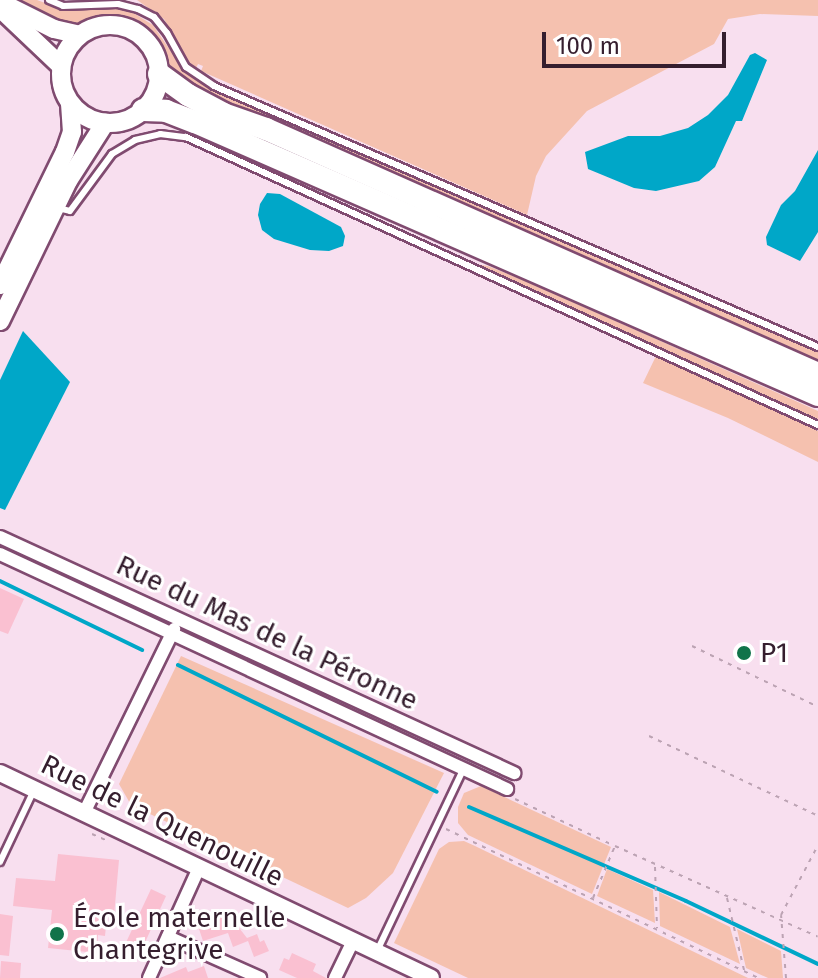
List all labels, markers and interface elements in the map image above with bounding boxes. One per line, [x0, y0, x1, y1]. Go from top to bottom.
scale bar [546, 16, 730, 66]
text: 100 m [556, 32, 620, 60]
street label: Rue du Mas de la Péronne [111, 548, 423, 718]
place label: P1 [760, 636, 788, 670]
marker: P1 [735, 644, 753, 662]
street label: Rue de la Quenouille [35, 748, 289, 894]
place label: École maternelle Chantegrive [73, 901, 286, 967]
marker: École maternelle Chantegrive [48, 925, 66, 943]

